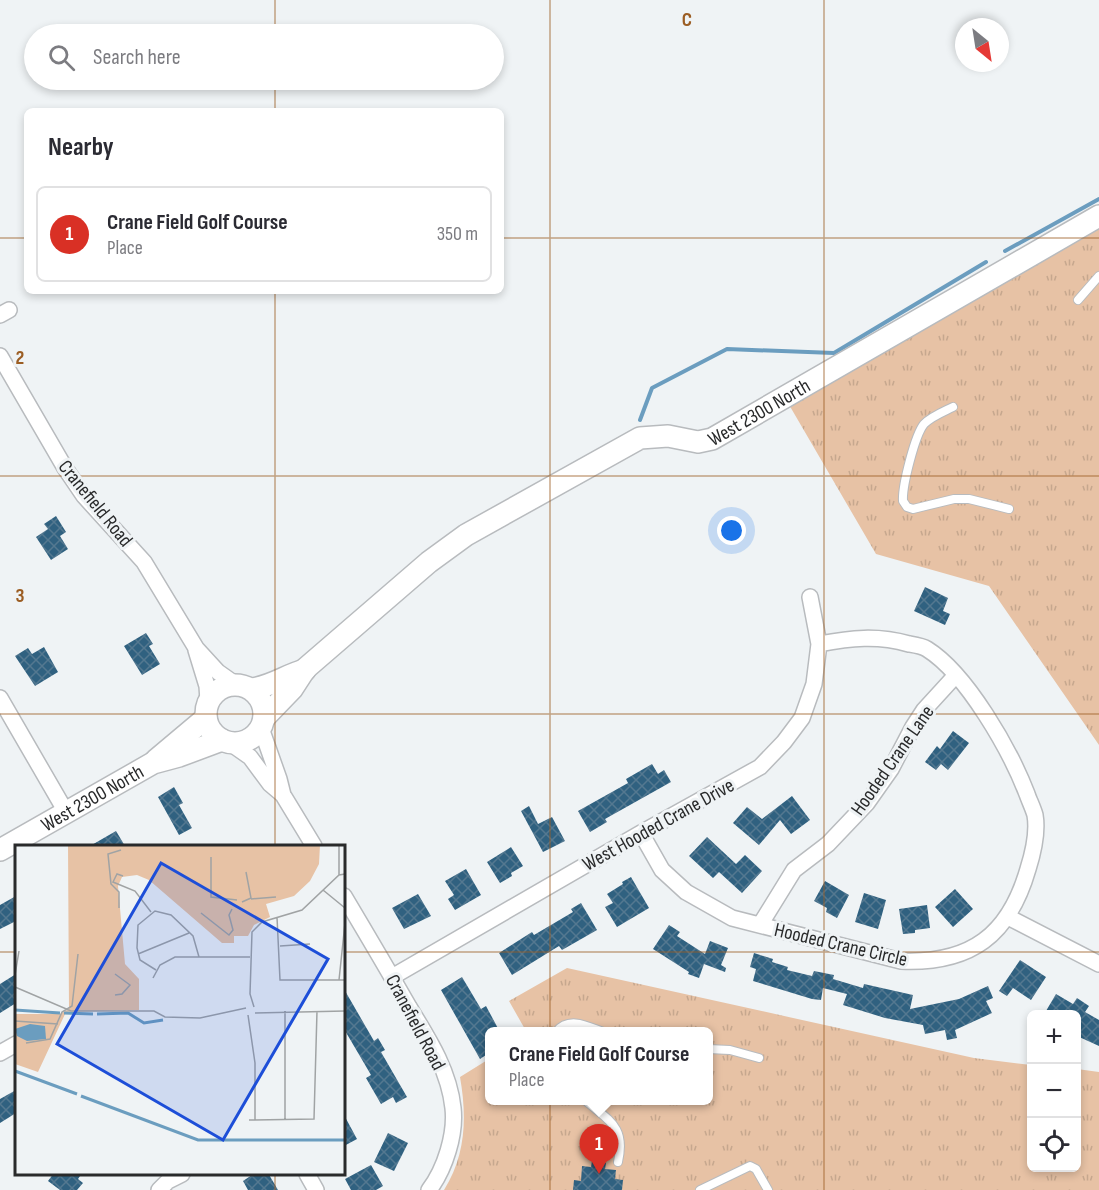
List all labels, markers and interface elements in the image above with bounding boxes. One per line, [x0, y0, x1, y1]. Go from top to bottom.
text: C [682, 8, 692, 32]
north arrow [955, 18, 1009, 72]
search box [24, 24, 504, 90]
icon: search [45, 41, 78, 74]
text: Search here [93, 44, 180, 71]
text: Nearby [48, 132, 114, 163]
text: Crane Field Golf Course [107, 209, 288, 236]
text: 1 [66, 222, 73, 246]
text: 350 m [437, 222, 478, 246]
text: Place [107, 236, 143, 260]
text: 2 [16, 346, 24, 370]
street label: West 2300 North [704, 374, 815, 452]
street label: Cranefield Road [53, 455, 137, 552]
your location [717, 516, 746, 545]
text: 3 [16, 584, 25, 608]
street label: Hooded Crane Lane [846, 701, 940, 820]
street label: West 2300 North [37, 760, 148, 837]
street label: West Hooded Crane Drive [579, 773, 738, 876]
inset map [15, 845, 345, 1175]
street label: Hooded Crane Circle [772, 918, 910, 972]
street label: Cranefield Road [380, 971, 450, 1074]
map controls [1027, 1010, 1081, 1172]
button: + [1027, 1010, 1081, 1064]
popup [485, 1027, 713, 1105]
text: Crane Field Golf Course [509, 1041, 689, 1068]
button: − [1027, 1064, 1081, 1118]
text: Place [509, 1068, 545, 1092]
button: locate [1027, 1118, 1081, 1172]
pin: 1 [580, 1124, 618, 1174]

